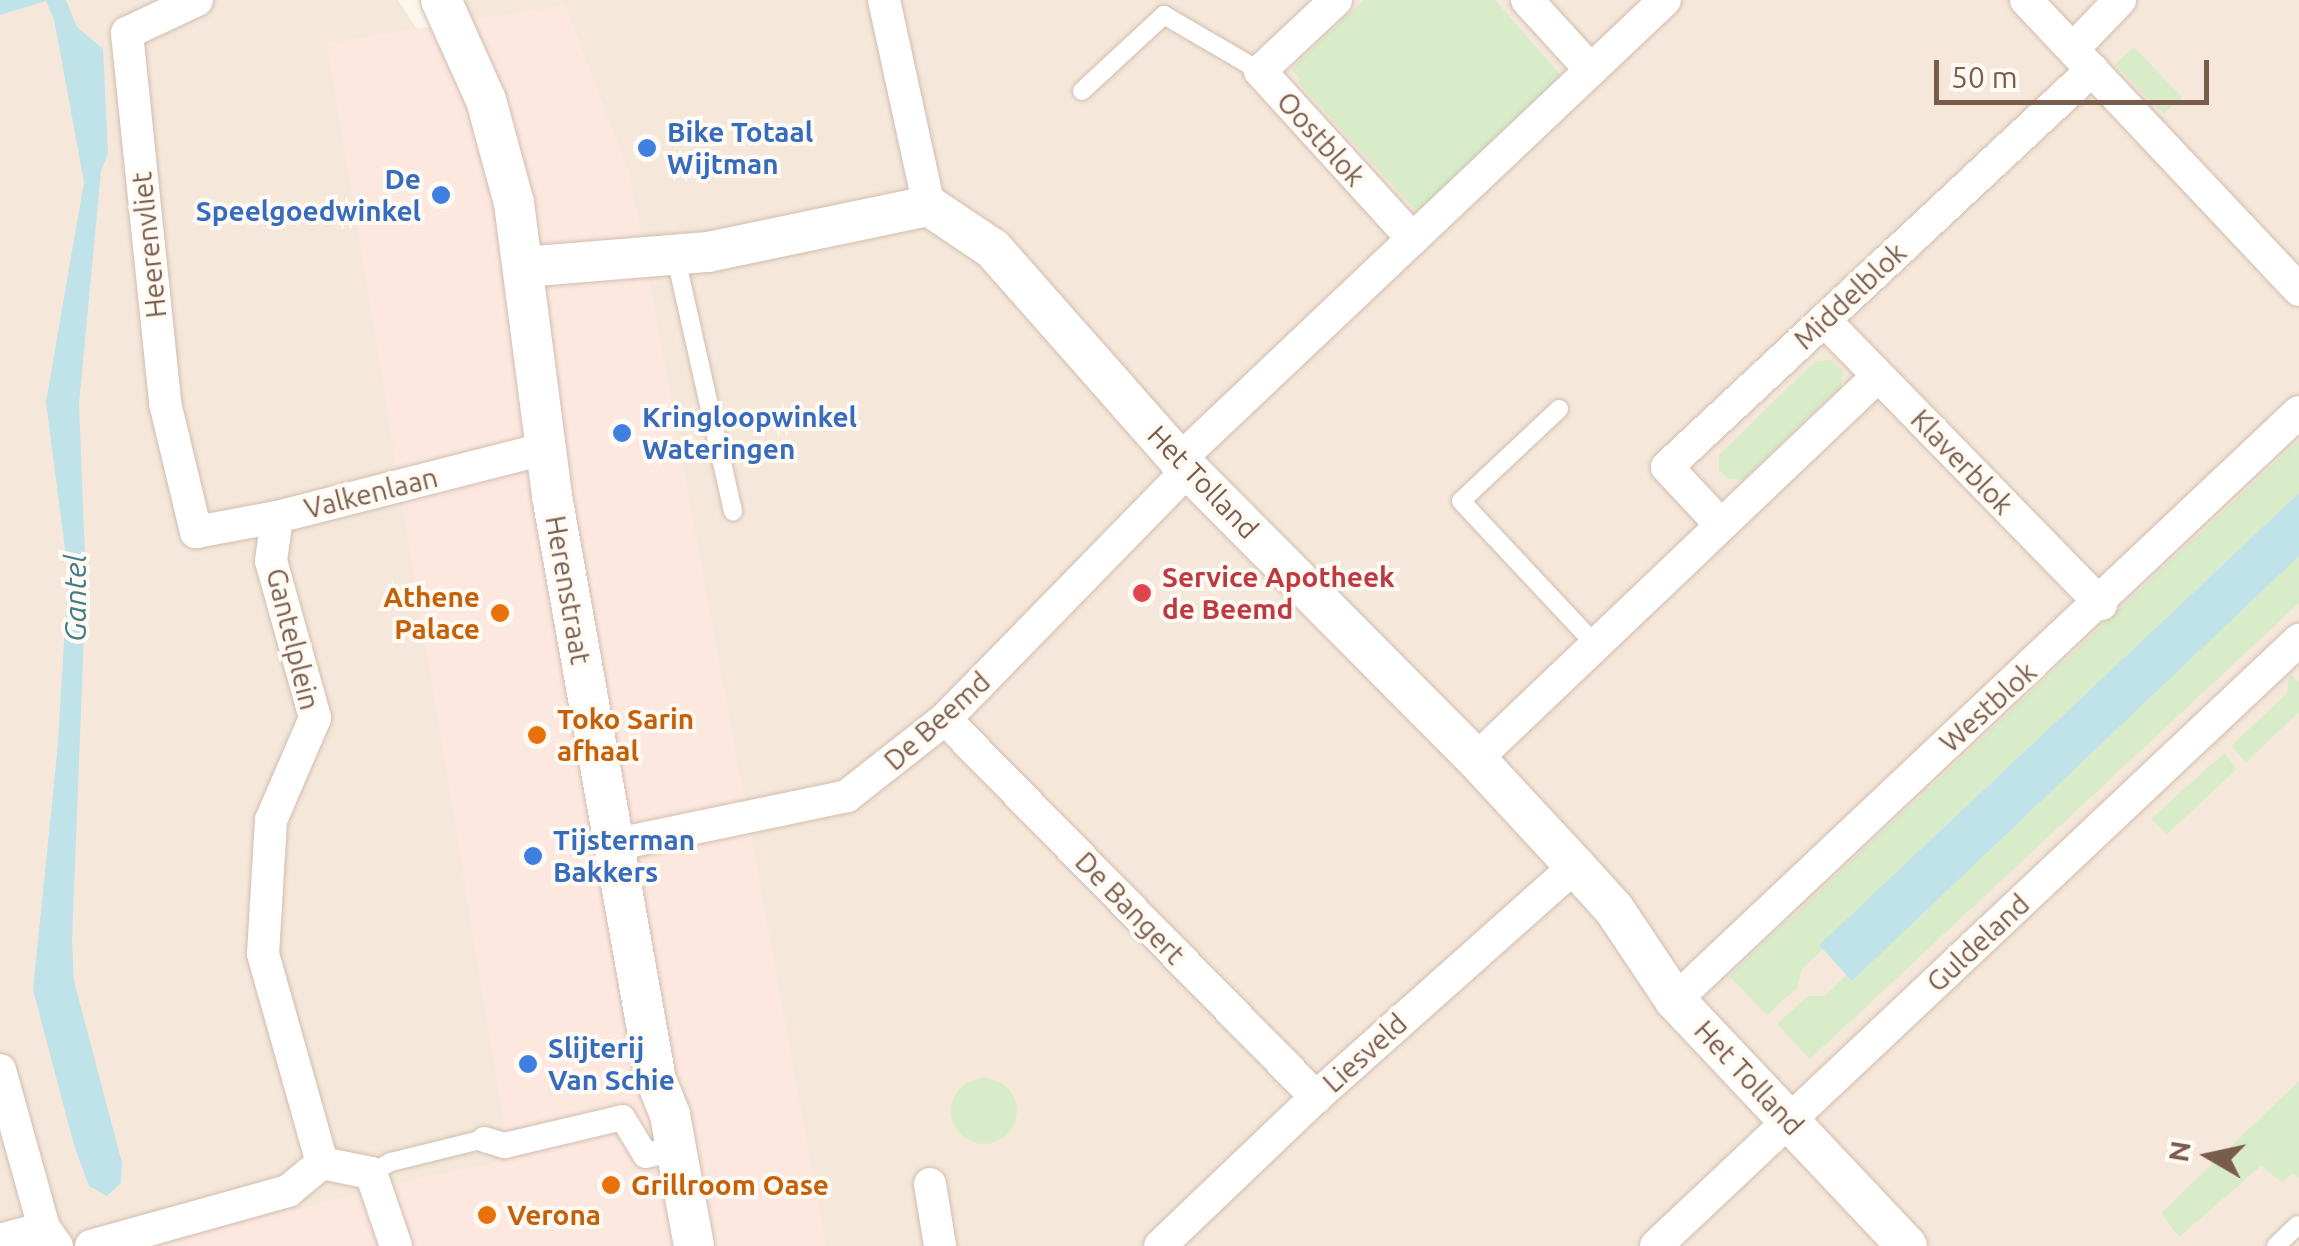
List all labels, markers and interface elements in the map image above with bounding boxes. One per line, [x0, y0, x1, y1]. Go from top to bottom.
scale bar [1939, 40, 2214, 102]
text: 50 m [1951, 60, 2018, 94]
street label: Oostblok [1270, 85, 1372, 193]
place label: Bike Totaal Wijtman [667, 115, 813, 181]
marker: Bike Totaal Wijtman [636, 137, 658, 159]
place label: De Speelgoedwinkel [196, 162, 421, 228]
street label: Heerenvliet [125, 170, 173, 320]
marker: De Speelgoedwinkel [430, 184, 452, 206]
street label: Middelblok [1787, 236, 1913, 356]
place label: Kringloopwinkel Wateringen [642, 400, 857, 466]
street label: Klaverblok [1904, 403, 2020, 521]
street label: Het Tolland [1141, 418, 1265, 546]
marker: Kringloopwinkel Wateringen [611, 422, 633, 444]
street label: Valkenlaan [301, 460, 441, 526]
street label: Herenstraat [538, 513, 598, 667]
water label: Gantel [57, 554, 93, 642]
place label: Service Apotheek de Beemd [1162, 560, 1395, 626]
street label: Gantelplein [259, 565, 327, 713]
place label: Athene Palace [383, 580, 480, 646]
marker: Service Apotheek de Beemd [1131, 582, 1153, 604]
marker: Athene Palace [489, 602, 511, 624]
street label: Westblok [1933, 655, 2043, 759]
street label: De Beemd [877, 665, 997, 777]
place label: Toko Sarin afhaal [557, 702, 694, 768]
marker: Toko Sarin afhaal [526, 724, 548, 746]
place label: Tijsterman Bakkers [553, 823, 695, 889]
marker: Tijsterman Bakkers [522, 845, 544, 867]
street label: De Bangert [1068, 845, 1192, 971]
street label: Guldeland [1920, 887, 2036, 999]
street label: Liesveld [1316, 1007, 1414, 1099]
street label: Het Tolland [1687, 1014, 1811, 1142]
place label: Slijterij Van Schie [548, 1031, 675, 1097]
marker: Slijterij Van Schie [517, 1053, 539, 1075]
north arrow [2159, 1106, 2259, 1206]
text: N [2162, 1138, 2196, 1164]
place label: Grillroom Oase [631, 1168, 829, 1202]
marker: Grillroom Oase [600, 1174, 622, 1196]
place label: Verona [507, 1198, 601, 1232]
marker: Verona [476, 1204, 498, 1226]

